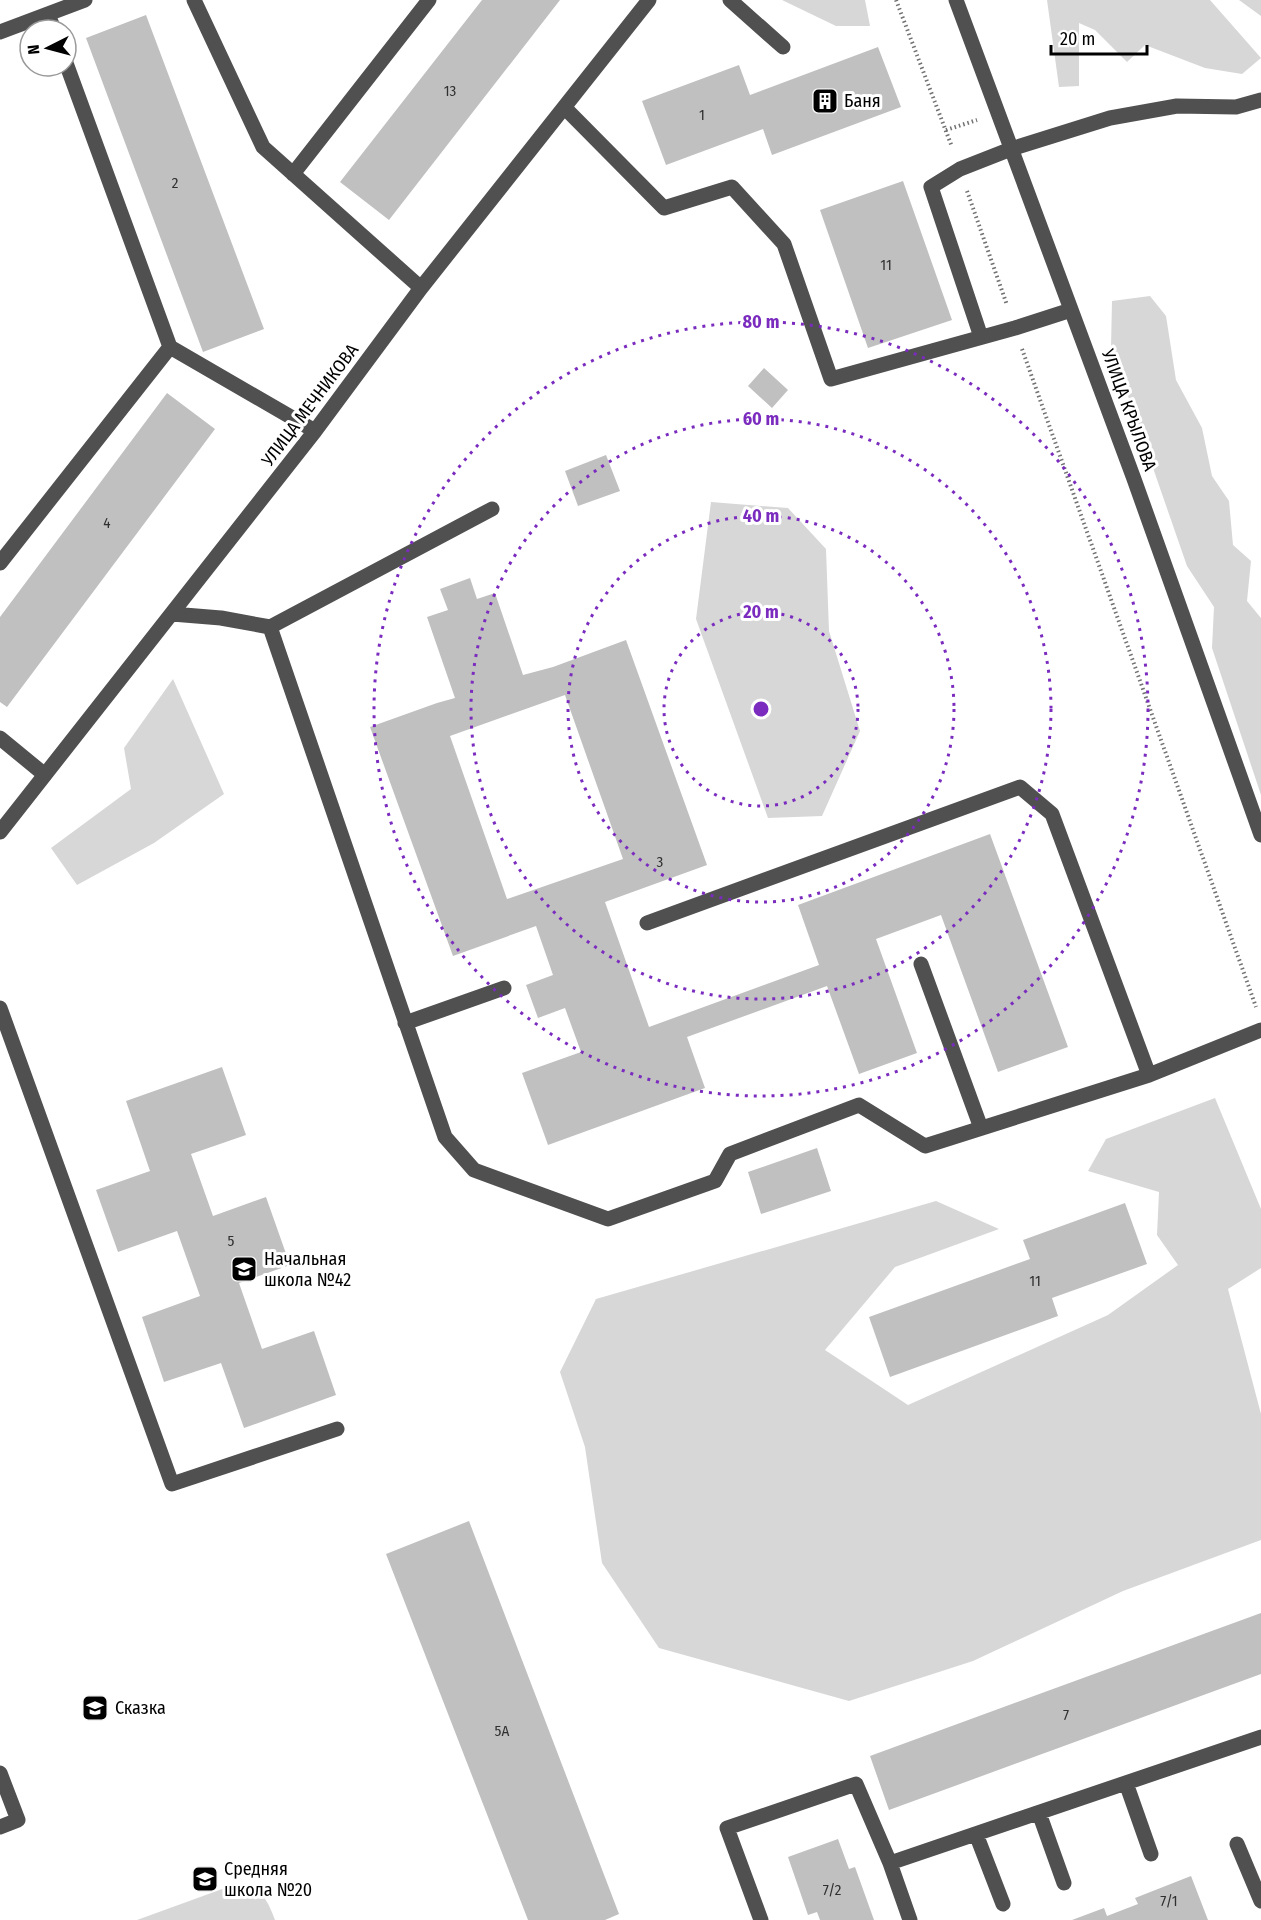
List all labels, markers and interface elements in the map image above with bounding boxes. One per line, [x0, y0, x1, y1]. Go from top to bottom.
north arrow [18, 18, 78, 78]
scale bar [1051, 18, 1147, 56]
text: 20 m [1060, 28, 1095, 50]
text: N [24, 44, 44, 55]
house number: 13 [444, 82, 457, 100]
building icon: Баня [810, 86, 840, 116]
place label: Баня [844, 90, 881, 112]
house number: 1 [699, 106, 705, 124]
house number: 2 [172, 174, 179, 192]
house number: 11 [880, 256, 892, 274]
text: 80 m [743, 311, 779, 333]
street label: УЛИЦА МЕЧНИКОВА [256, 339, 363, 471]
street label: УЛИЦА КРЫЛОВА [1096, 345, 1161, 474]
text: 60 m [743, 408, 779, 430]
text: 40 m [743, 505, 779, 527]
house number: 4 [103, 514, 111, 532]
text: 20 m [742, 601, 779, 623]
centre of rings [751, 699, 771, 719]
house number: 3 [657, 853, 664, 871]
house number: 5 [228, 1232, 235, 1250]
place label: Начальная школа №42 [264, 1248, 351, 1291]
school or university icon: Начальная школа №42 [229, 1254, 259, 1284]
house number: 11 [1029, 1272, 1041, 1290]
school or university icon: Сказка [80, 1693, 110, 1723]
place label: Сказка [115, 1697, 166, 1719]
house number: 7 [1063, 1706, 1069, 1724]
house number: 5А [495, 1722, 509, 1740]
place label: Средняя школа №20 [224, 1858, 312, 1901]
school or university icon: Средняя школа №20 [190, 1864, 220, 1894]
house number: 7/2 [823, 1881, 842, 1899]
house number: 7/1 [1160, 1892, 1178, 1910]

